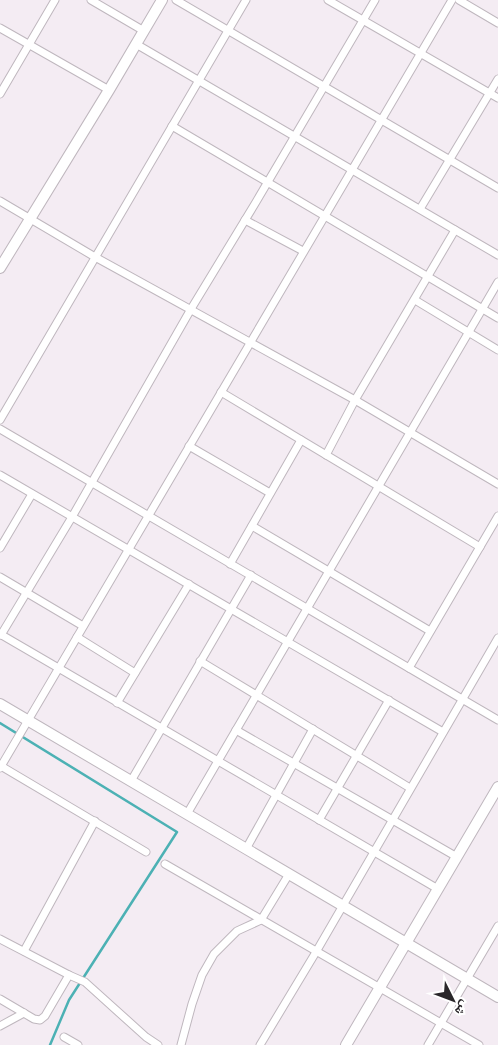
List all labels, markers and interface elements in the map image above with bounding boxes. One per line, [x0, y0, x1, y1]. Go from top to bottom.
north arrow [428, 975, 478, 1025]
text: ش [451, 997, 474, 1020]

